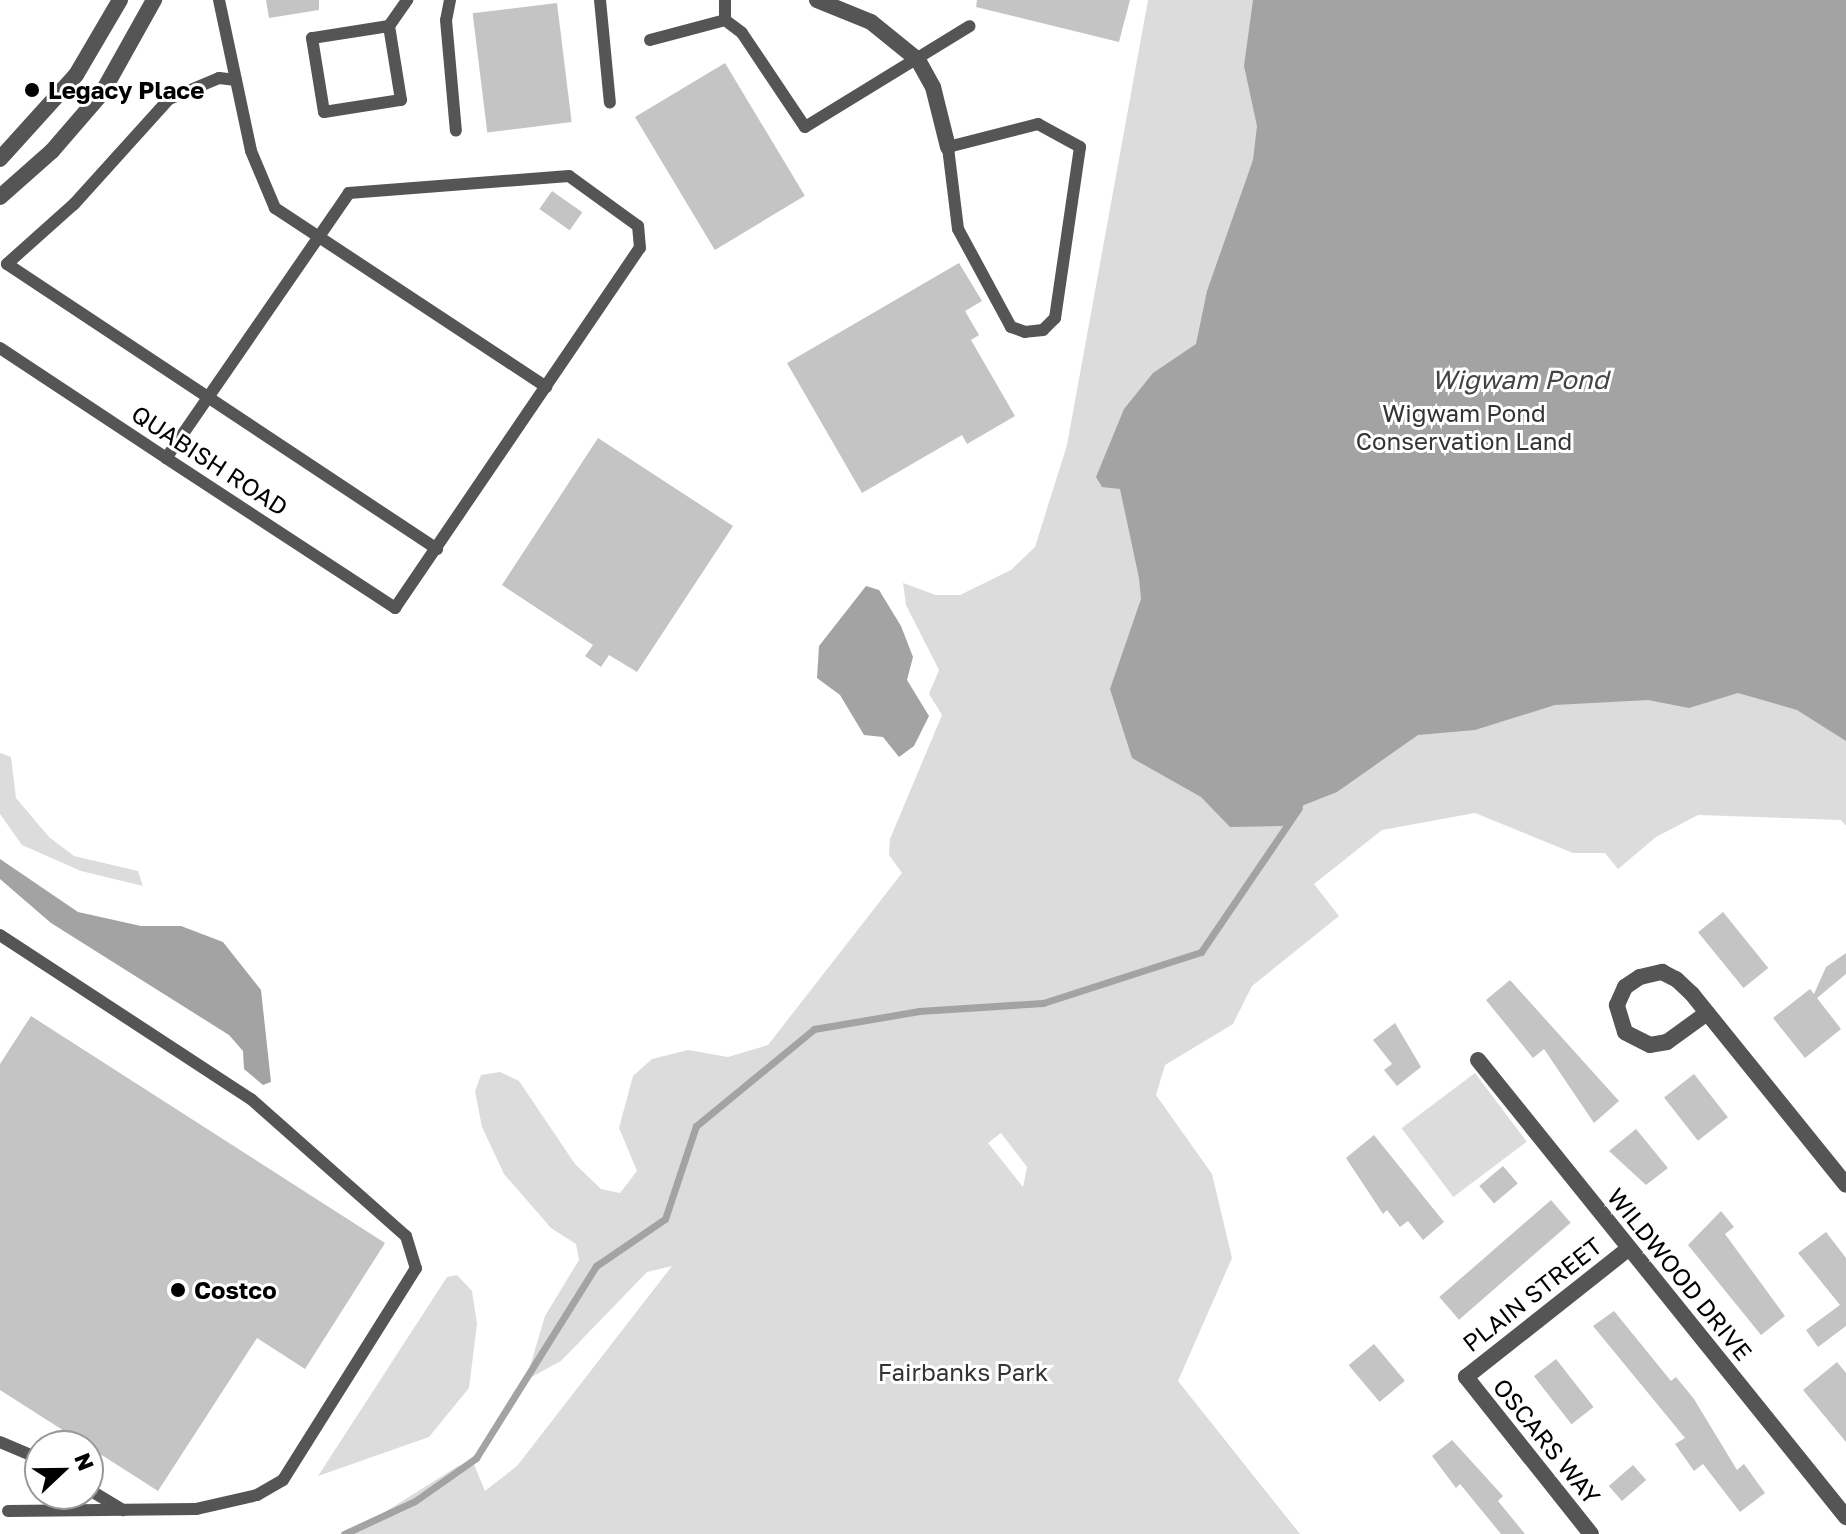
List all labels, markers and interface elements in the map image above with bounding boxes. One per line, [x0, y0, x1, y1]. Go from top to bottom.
place label: Legacy Place [48, 76, 204, 104]
marker: Legacy Place [23, 81, 41, 99]
water label: Wigwam Pond [1431, 364, 1609, 396]
street label: QUABISH ROAD [127, 399, 293, 521]
park label: Wigwam Pond Conservation Land [1356, 399, 1572, 455]
street label: WILDWOOD DRIVE [1602, 1182, 1758, 1366]
street label: PLAIN STREET [1457, 1231, 1607, 1357]
place label: Costco [194, 1276, 277, 1304]
marker: Costco [169, 1281, 187, 1299]
park label: Fairbanks Park [878, 1358, 1048, 1386]
street label: OSCARS WAY [1488, 1372, 1606, 1510]
north arrow [24, 1430, 104, 1510]
text: N [69, 1449, 101, 1474]

